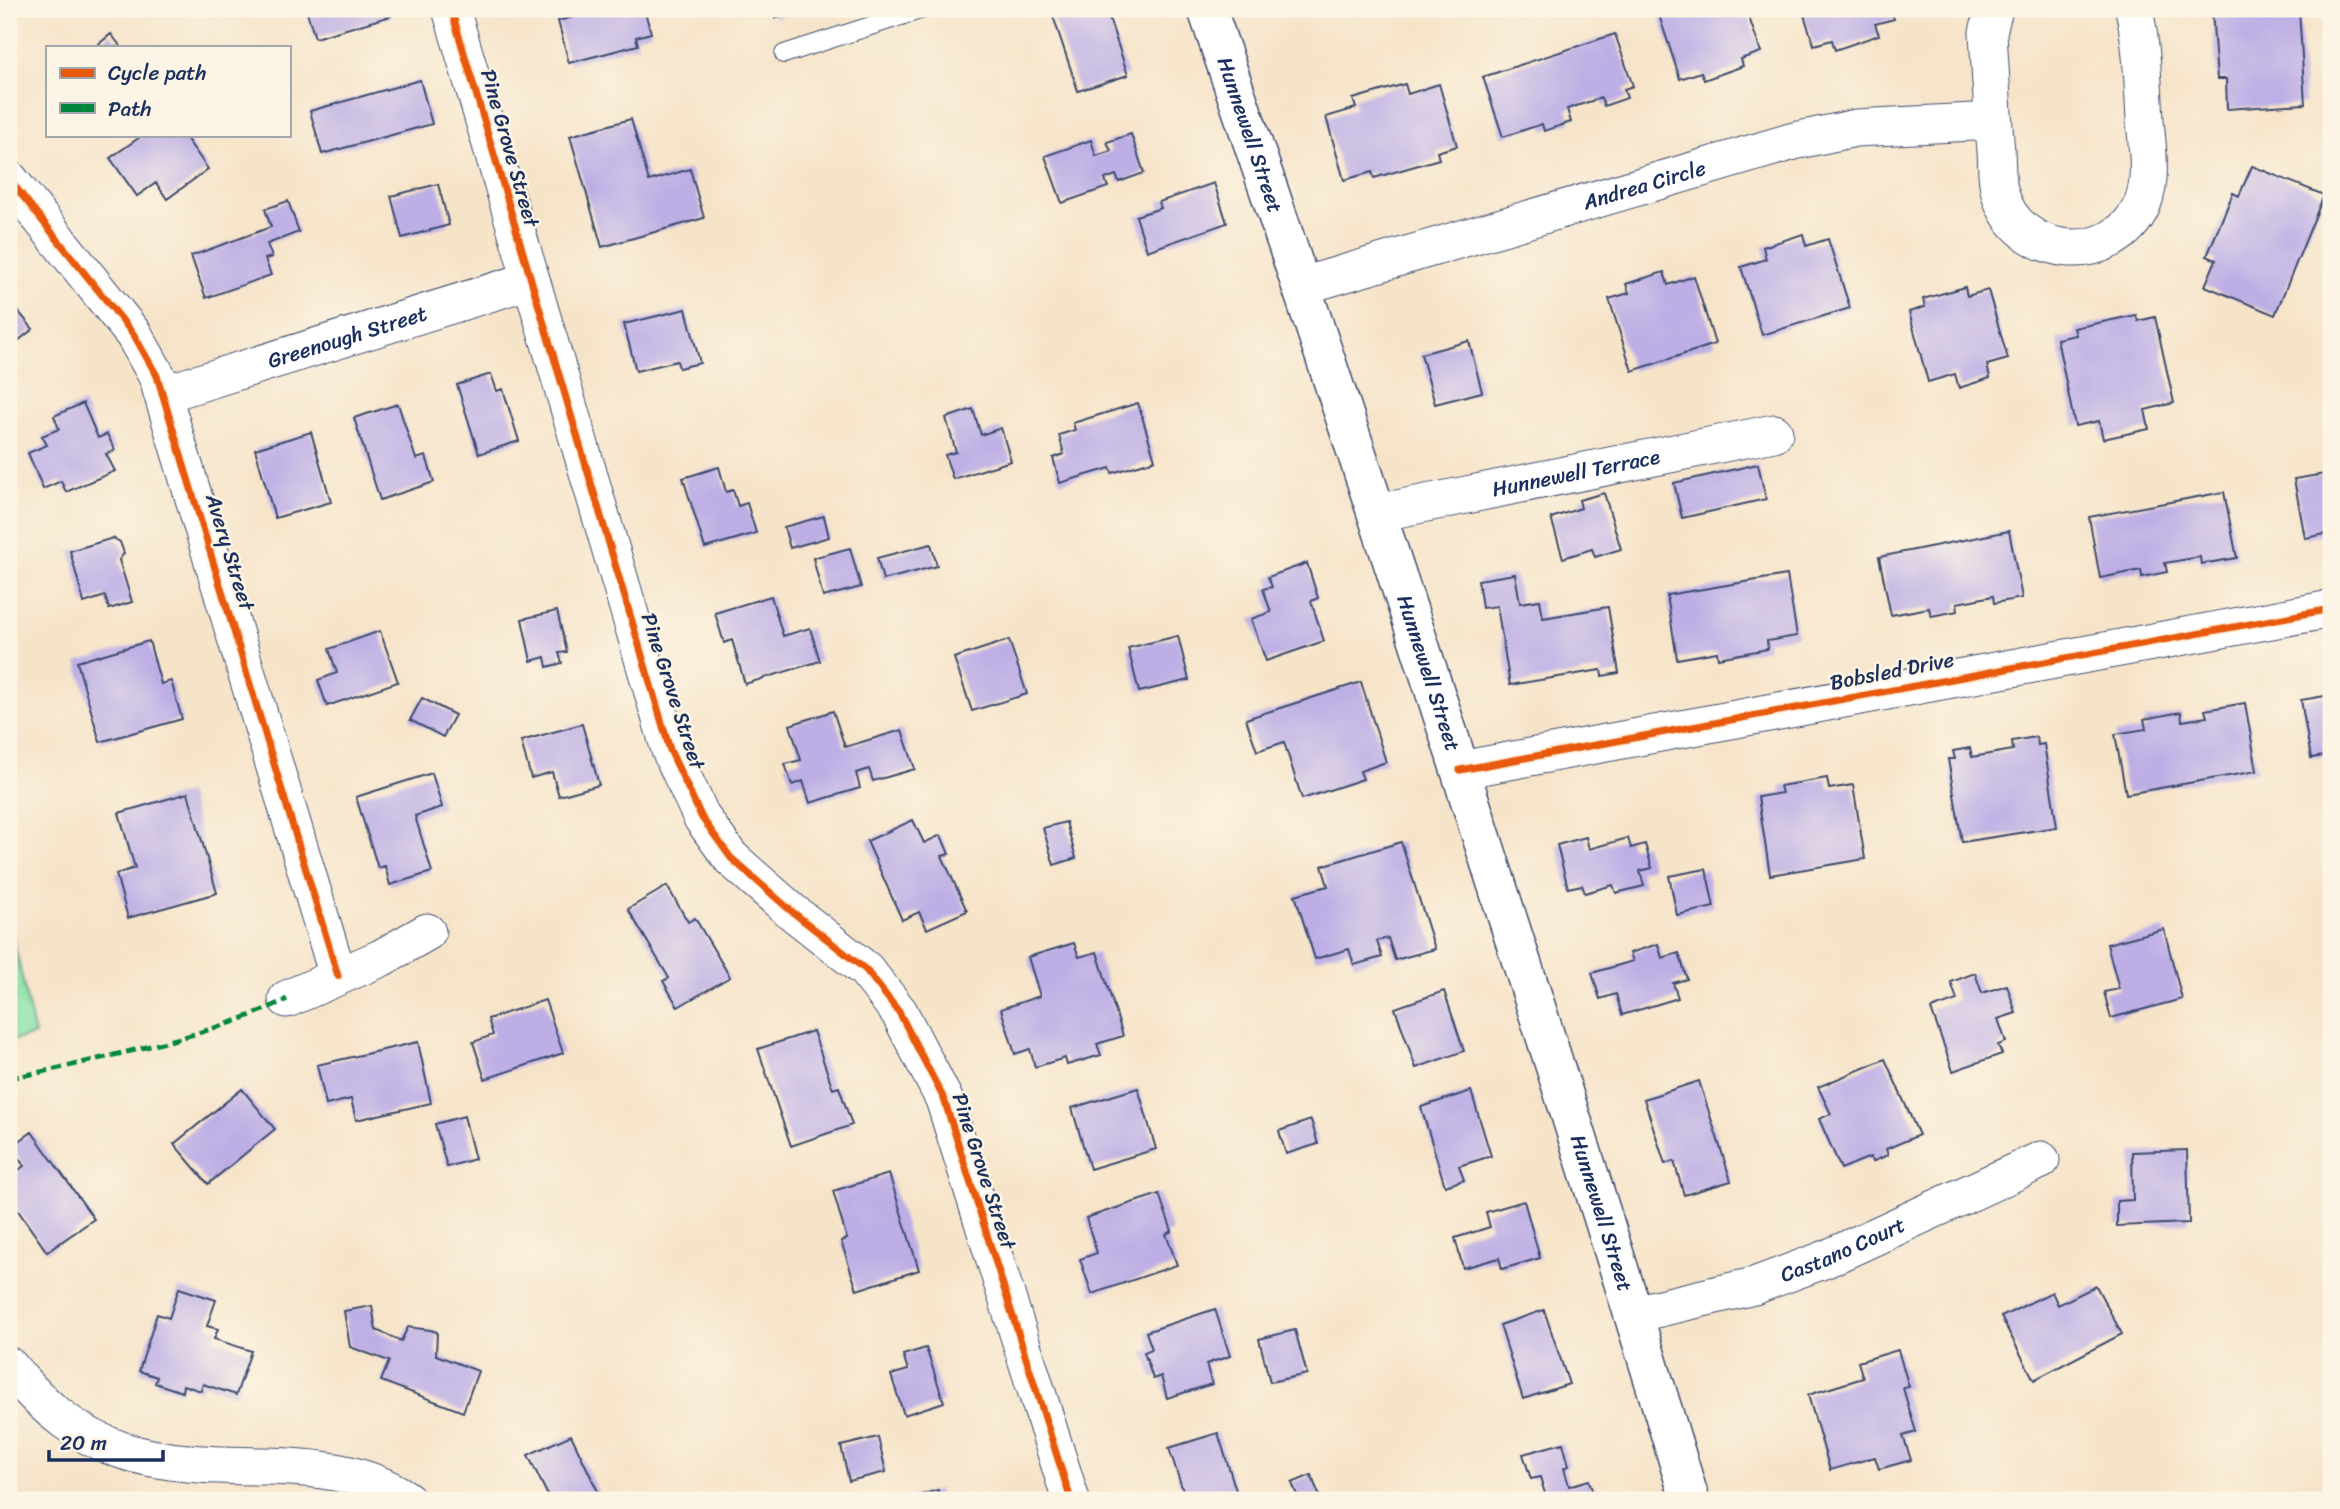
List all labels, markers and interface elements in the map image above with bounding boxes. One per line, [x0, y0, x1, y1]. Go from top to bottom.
legend [46, 46, 290, 136]
street label: Hunnewell Street [1206, 52, 1294, 218]
text: Cycle path [108, 54, 207, 92]
street label: Pine Grove Street [469, 65, 551, 233]
text: Path [108, 90, 151, 128]
street label: Andrea Circle [1577, 149, 1711, 221]
street label: Greenough Street [263, 294, 432, 380]
street label: Hunnewell Terrace [1489, 437, 1663, 508]
street label: Avery Street [194, 488, 266, 616]
street label: Hunnewell Street [1385, 590, 1472, 756]
street label: Pine Grove Street [630, 608, 717, 776]
street label: Bobsled Drive [1827, 640, 1958, 702]
street label: Pine Grove Street [941, 1088, 1028, 1256]
street label: Hunnewell Street [1559, 1130, 1644, 1296]
street label: Castano Court [1775, 1206, 1912, 1294]
scale bar [49, 1418, 163, 1462]
text: 20 m [60, 1424, 107, 1462]

